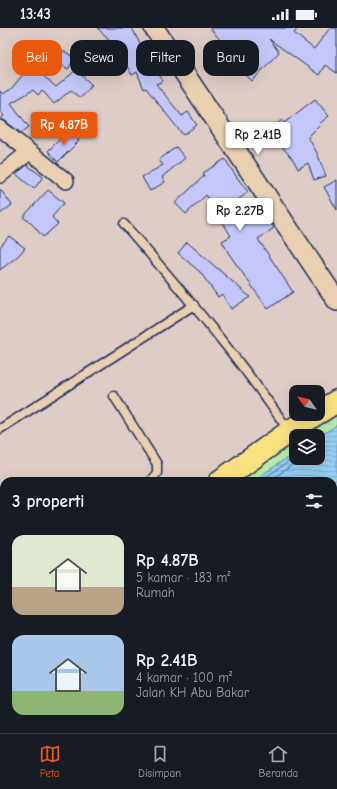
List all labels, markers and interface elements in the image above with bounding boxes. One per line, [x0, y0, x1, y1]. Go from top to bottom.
text: 13:43 [20, 5, 51, 23]
chip: Beli [12, 40, 62, 76]
chip: Sewa [70, 40, 128, 76]
chip: Filter [136, 40, 195, 76]
chip: Baru [203, 40, 259, 76]
pin: Rp 4.87B [23, 112, 105, 146]
text: Rp 4.87B [40, 117, 88, 132]
pin: Rp 2.41B [217, 122, 299, 156]
text: Rp 2.41B [235, 127, 281, 142]
pin: Rp 2.27B [199, 198, 281, 232]
text: Rp 2.27B [216, 203, 264, 218]
north arrow [289, 385, 325, 421]
map controls [289, 385, 325, 465]
button: layers [289, 429, 325, 465]
icon: filters [303, 490, 325, 512]
text: 3 properti [12, 492, 84, 511]
icon: home [44, 551, 92, 599]
text: Rp 4.87B [136, 551, 199, 570]
text: 5 kamar · 183 m² [136, 570, 230, 585]
text: Rumah [136, 585, 175, 600]
icon: home [44, 651, 92, 699]
text: Rp 2.41B [136, 651, 197, 670]
text: 4 kamar · 100 m² [136, 670, 232, 685]
text: Jalan KH Abu Bakar [136, 685, 249, 700]
tab: Peta [39, 743, 61, 780]
tab: Disimpan [138, 743, 181, 780]
tab: Beranda [259, 743, 298, 780]

